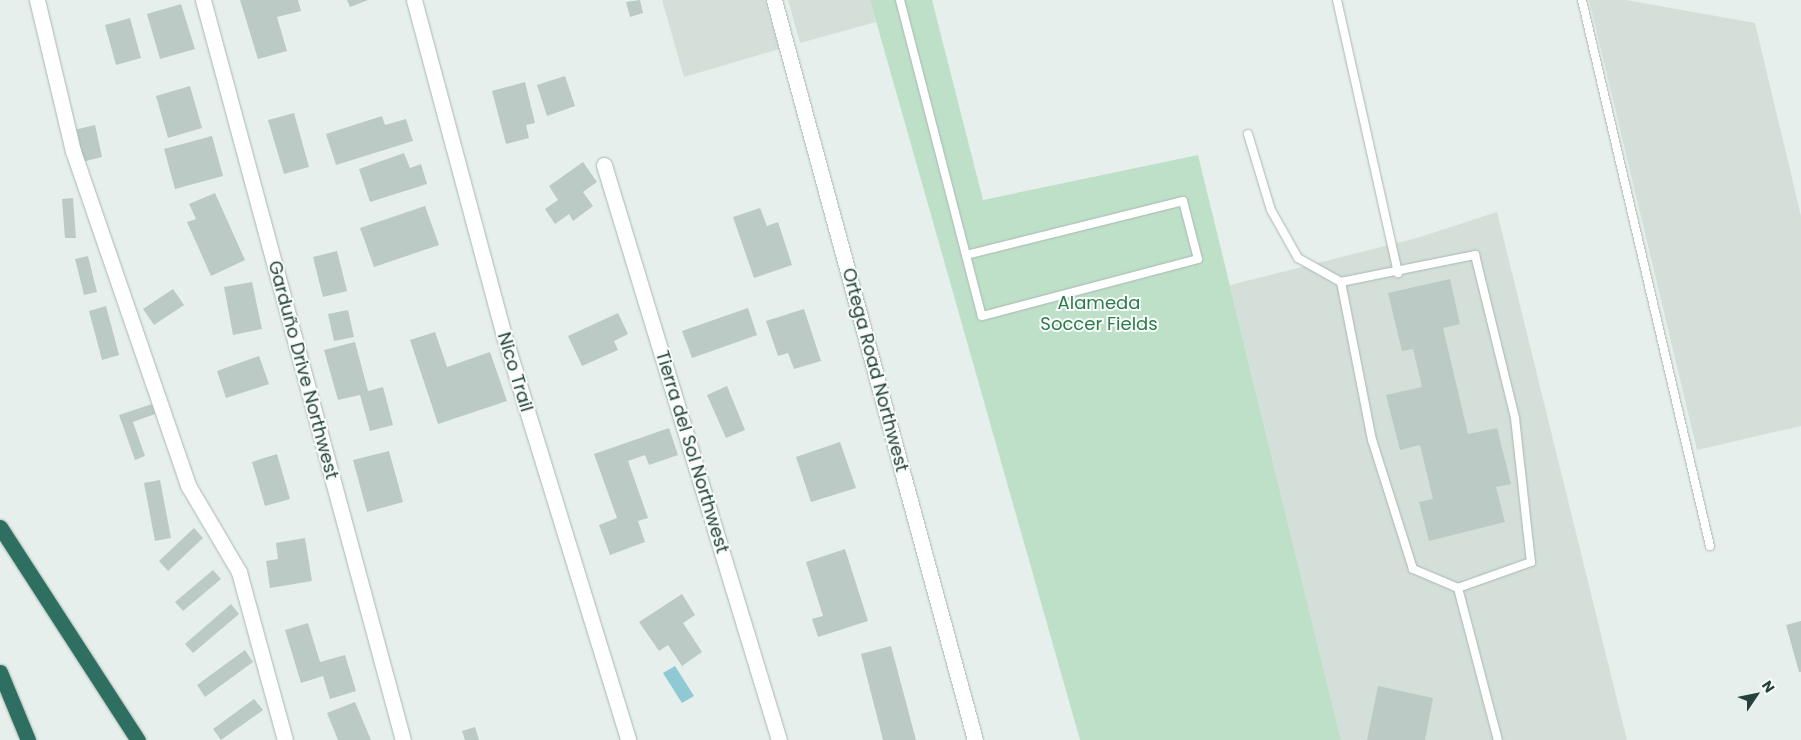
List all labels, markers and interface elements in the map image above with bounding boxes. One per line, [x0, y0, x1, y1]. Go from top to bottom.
street label: Garduño Drive Northwest [263, 258, 343, 482]
street label: Ortega Road Northwest [837, 266, 913, 474]
park label: Alameda Soccer Fields [1040, 293, 1158, 336]
street label: Nico Trail [493, 330, 537, 414]
street label: Tierra del Sol Northwest [651, 348, 733, 556]
north arrow [1731, 670, 1781, 720]
text: N [1757, 677, 1780, 697]

